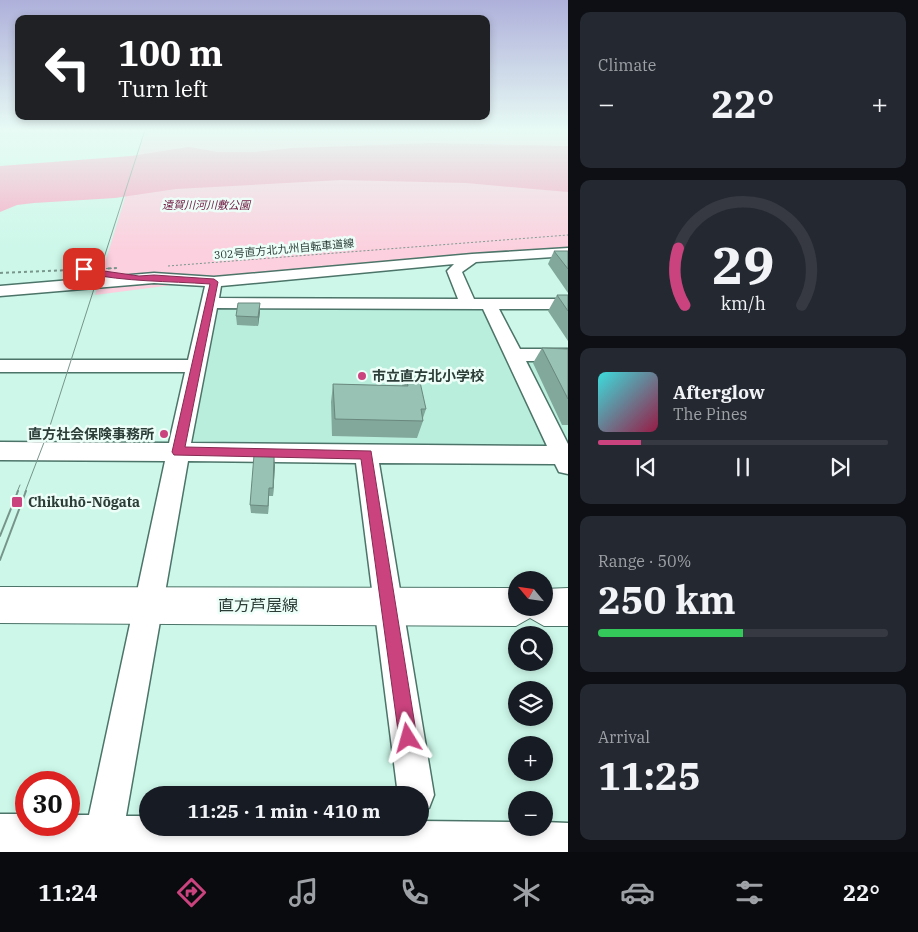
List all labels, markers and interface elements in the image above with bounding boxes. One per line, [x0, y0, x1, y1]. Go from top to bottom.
text: 100 m [118, 30, 223, 76]
icon: left [35, 35, 100, 100]
text: Climate [598, 55, 656, 75]
text: Turn left [118, 74, 208, 103]
text: 22° [711, 79, 775, 128]
text: − [598, 85, 615, 122]
text: + [871, 85, 888, 122]
park label: 遠賀川河川敷公園 [162, 198, 252, 212]
text: 29 [712, 231, 774, 298]
street label: 302号直方北九州自転車道線 [213, 236, 355, 262]
pin [63, 248, 105, 290]
icon: arrive [70, 255, 98, 283]
text: km/h [720, 292, 766, 315]
place label: 市立直方北小学校 [372, 367, 484, 385]
marker: 市立直方北小学校 [356, 370, 368, 382]
text: Afterglow [673, 380, 765, 404]
text: The Pines [673, 404, 747, 424]
place label: 直方社会保険事務所 [28, 425, 154, 443]
marker: 直方社会保険事務所 [158, 428, 170, 440]
icon: previous [632, 453, 660, 481]
icon: pause [729, 453, 757, 481]
icon: next [826, 453, 854, 481]
place label: Chikuhō-Nōgata [28, 493, 140, 511]
marker: Chikuhō-Nōgata [10, 495, 24, 509]
text: Range · 50% [598, 551, 691, 571]
north arrow [508, 571, 552, 616]
map controls [508, 571, 553, 836]
text: 250 km [598, 575, 736, 624]
street label: 直方芦屋線 [218, 595, 298, 615]
button: search [508, 626, 553, 671]
button: layers [508, 681, 553, 726]
position arrow [381, 711, 433, 763]
text: Arrival [598, 727, 650, 747]
button: + [508, 736, 553, 781]
text: 11:25 [598, 751, 701, 800]
speed limit sign: 30 [15, 771, 80, 836]
button: − [508, 791, 553, 836]
text: 11:25 · 1 min · 410 m [188, 799, 380, 823]
icon: directions [174, 875, 209, 910]
icon: music [286, 875, 321, 910]
icon: phone [397, 875, 432, 910]
icon: climate [509, 875, 544, 910]
icon: car [620, 875, 655, 910]
icon: filters [732, 875, 767, 910]
text: 11:24 [38, 878, 98, 907]
text: 22° [843, 878, 880, 907]

